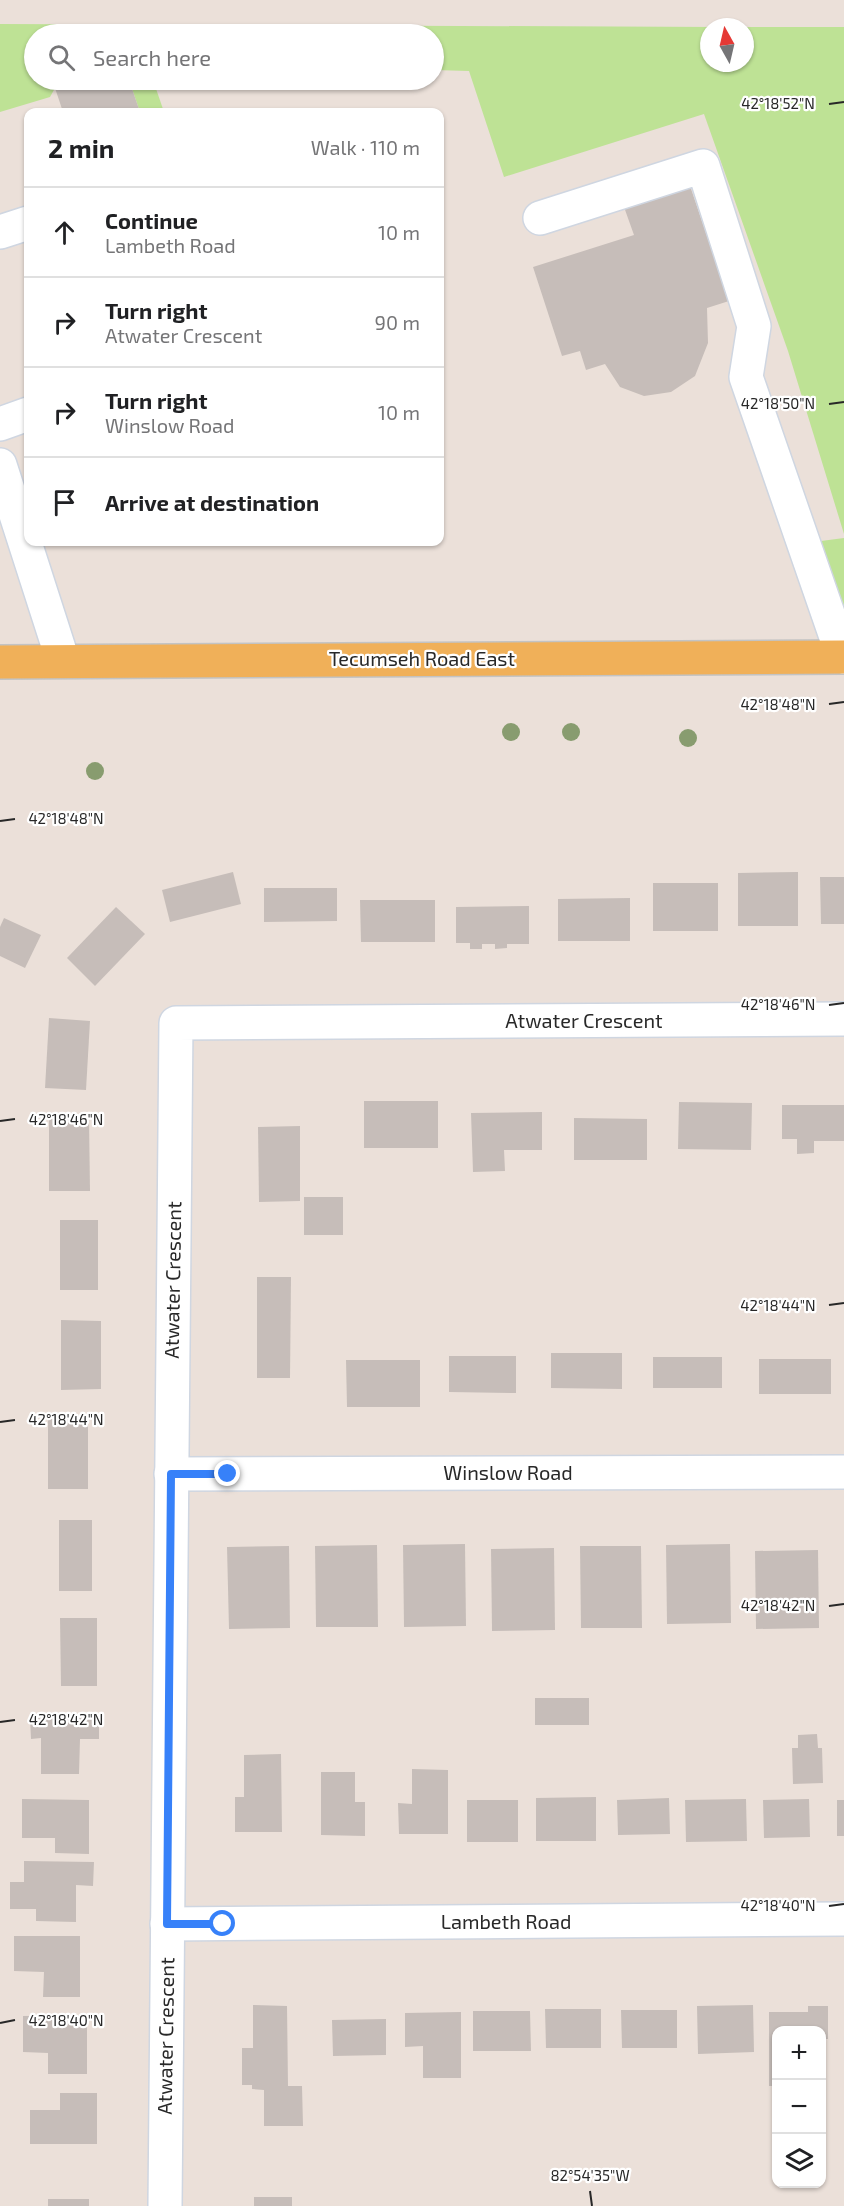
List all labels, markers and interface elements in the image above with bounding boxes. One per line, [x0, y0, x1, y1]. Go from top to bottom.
north arrow [700, 18, 754, 72]
search box [24, 24, 444, 90]
icon: search [45, 41, 78, 74]
text: Search here [93, 44, 211, 70]
text: 42°18'52"N [741, 94, 815, 112]
text: 2 min [48, 132, 114, 163]
text: Walk · 110 m [311, 135, 420, 159]
text: Continue [105, 207, 198, 233]
icon: ahead [48, 216, 81, 249]
text: 10 m [378, 220, 420, 244]
text: Lambeth Road [105, 233, 236, 257]
text: Turn right [105, 297, 207, 323]
icon: right [48, 306, 81, 339]
text: 90 m [375, 310, 420, 334]
text: Atwater Crescent [105, 323, 262, 347]
text: Turn right [105, 387, 207, 413]
text: 42°18'50"N [741, 394, 815, 412]
icon: right [48, 396, 81, 429]
text: 10 m [378, 400, 420, 424]
text: Winslow Road [105, 413, 235, 437]
icon: arrive [48, 486, 81, 519]
text: Arrive at destination [105, 489, 319, 515]
street label: Tecumseh Road East [329, 646, 516, 670]
text: 42°18'48"N [740, 695, 816, 713]
text: 42°18'48"N [28, 809, 104, 827]
text: 42°18'46"N [741, 995, 815, 1013]
street label: Atwater Crescent [505, 1008, 663, 1032]
text: 42°18'46"N [29, 1110, 103, 1128]
street label: Atwater Crescent [159, 1201, 185, 1359]
text: 42°18'44"N [740, 1296, 816, 1314]
text: 42°18'44"N [28, 1410, 104, 1428]
route end [214, 1460, 240, 1486]
street label: Winslow Road [443, 1460, 573, 1484]
text: 42°18'42"N [741, 1596, 815, 1614]
text: 42°18'42"N [29, 1710, 103, 1728]
text: 42°18'40"N [740, 1896, 816, 1914]
street label: Lambeth Road [441, 1909, 571, 1933]
route start [209, 1910, 235, 1936]
street label: Atwater Crescent [152, 1957, 178, 2115]
text: 42°18'40"N [28, 2011, 104, 2029]
map controls [772, 2026, 826, 2188]
button: + [772, 2026, 826, 2080]
button: − [772, 2080, 826, 2134]
button: layers [772, 2134, 826, 2188]
text: 82°54'35"W [550, 2166, 630, 2184]

